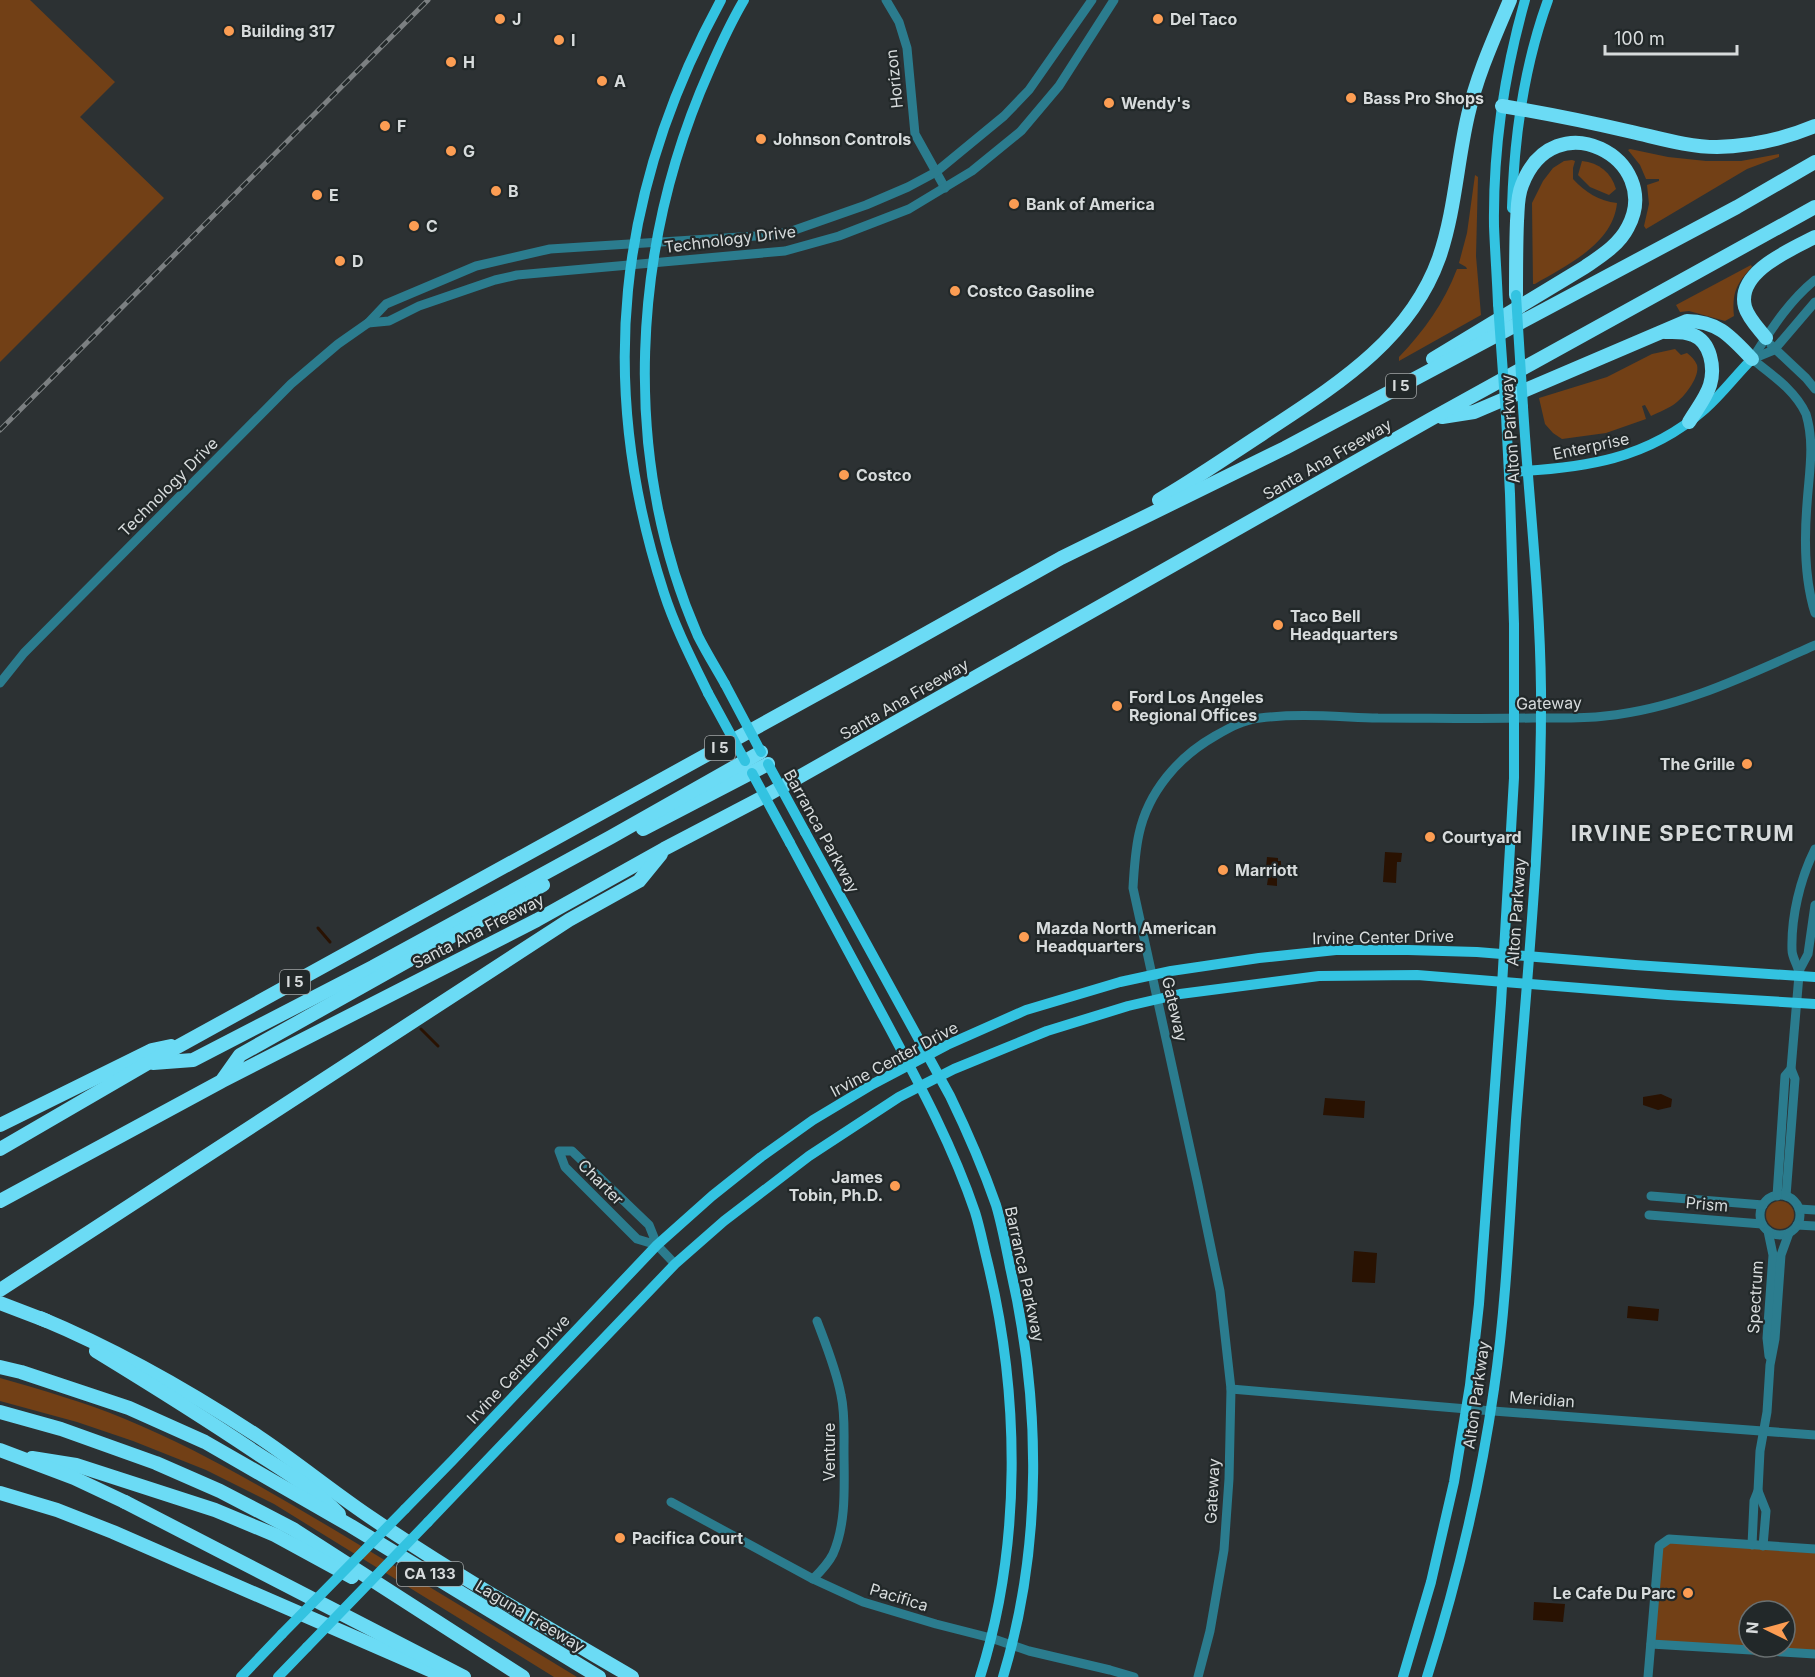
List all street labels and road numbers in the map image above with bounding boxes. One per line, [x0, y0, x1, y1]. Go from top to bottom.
street label: Horizon [881, 48, 907, 110]
street label: Technology Drive [663, 221, 797, 257]
road number: I 5 [1386, 374, 1416, 398]
street label: Alton Parkway [1496, 374, 1524, 484]
street label: Santa Ana Freeway [1259, 414, 1395, 504]
street label: Enterprise [1551, 428, 1631, 464]
street label: Technology Drive [114, 433, 222, 541]
street label: Santa Ana Freeway [836, 654, 972, 744]
street label: Gateway [1516, 692, 1582, 714]
road number: I 5 [705, 736, 735, 760]
street label: Barranca Parkway [780, 766, 864, 896]
street label: Alton Parkway [1502, 857, 1530, 967]
street label: Santa Ana Freeway [409, 889, 547, 973]
street label: Irvine Center Drive [1312, 926, 1454, 948]
road number: I 5 [280, 970, 310, 994]
street label: Gateway [1158, 975, 1192, 1043]
street label: Irvine Center Drive [827, 1017, 961, 1101]
street label: Charter [574, 1155, 628, 1209]
street label: Prism [1685, 1192, 1729, 1216]
street label: Barranca Parkway [1001, 1204, 1049, 1344]
street label: Spectrum [1743, 1260, 1767, 1334]
street label: Irvine Center Drive [462, 1310, 574, 1428]
street label: Alton Parkway [1459, 1340, 1493, 1450]
street label: Meridian [1508, 1387, 1576, 1411]
street label: Venture [819, 1423, 839, 1481]
street label: Gateway [1200, 1458, 1224, 1524]
road number: CA 133 [397, 1562, 463, 1586]
street label: Laguna Freeway [472, 1575, 588, 1657]
street label: Pacifica [867, 1579, 931, 1615]

